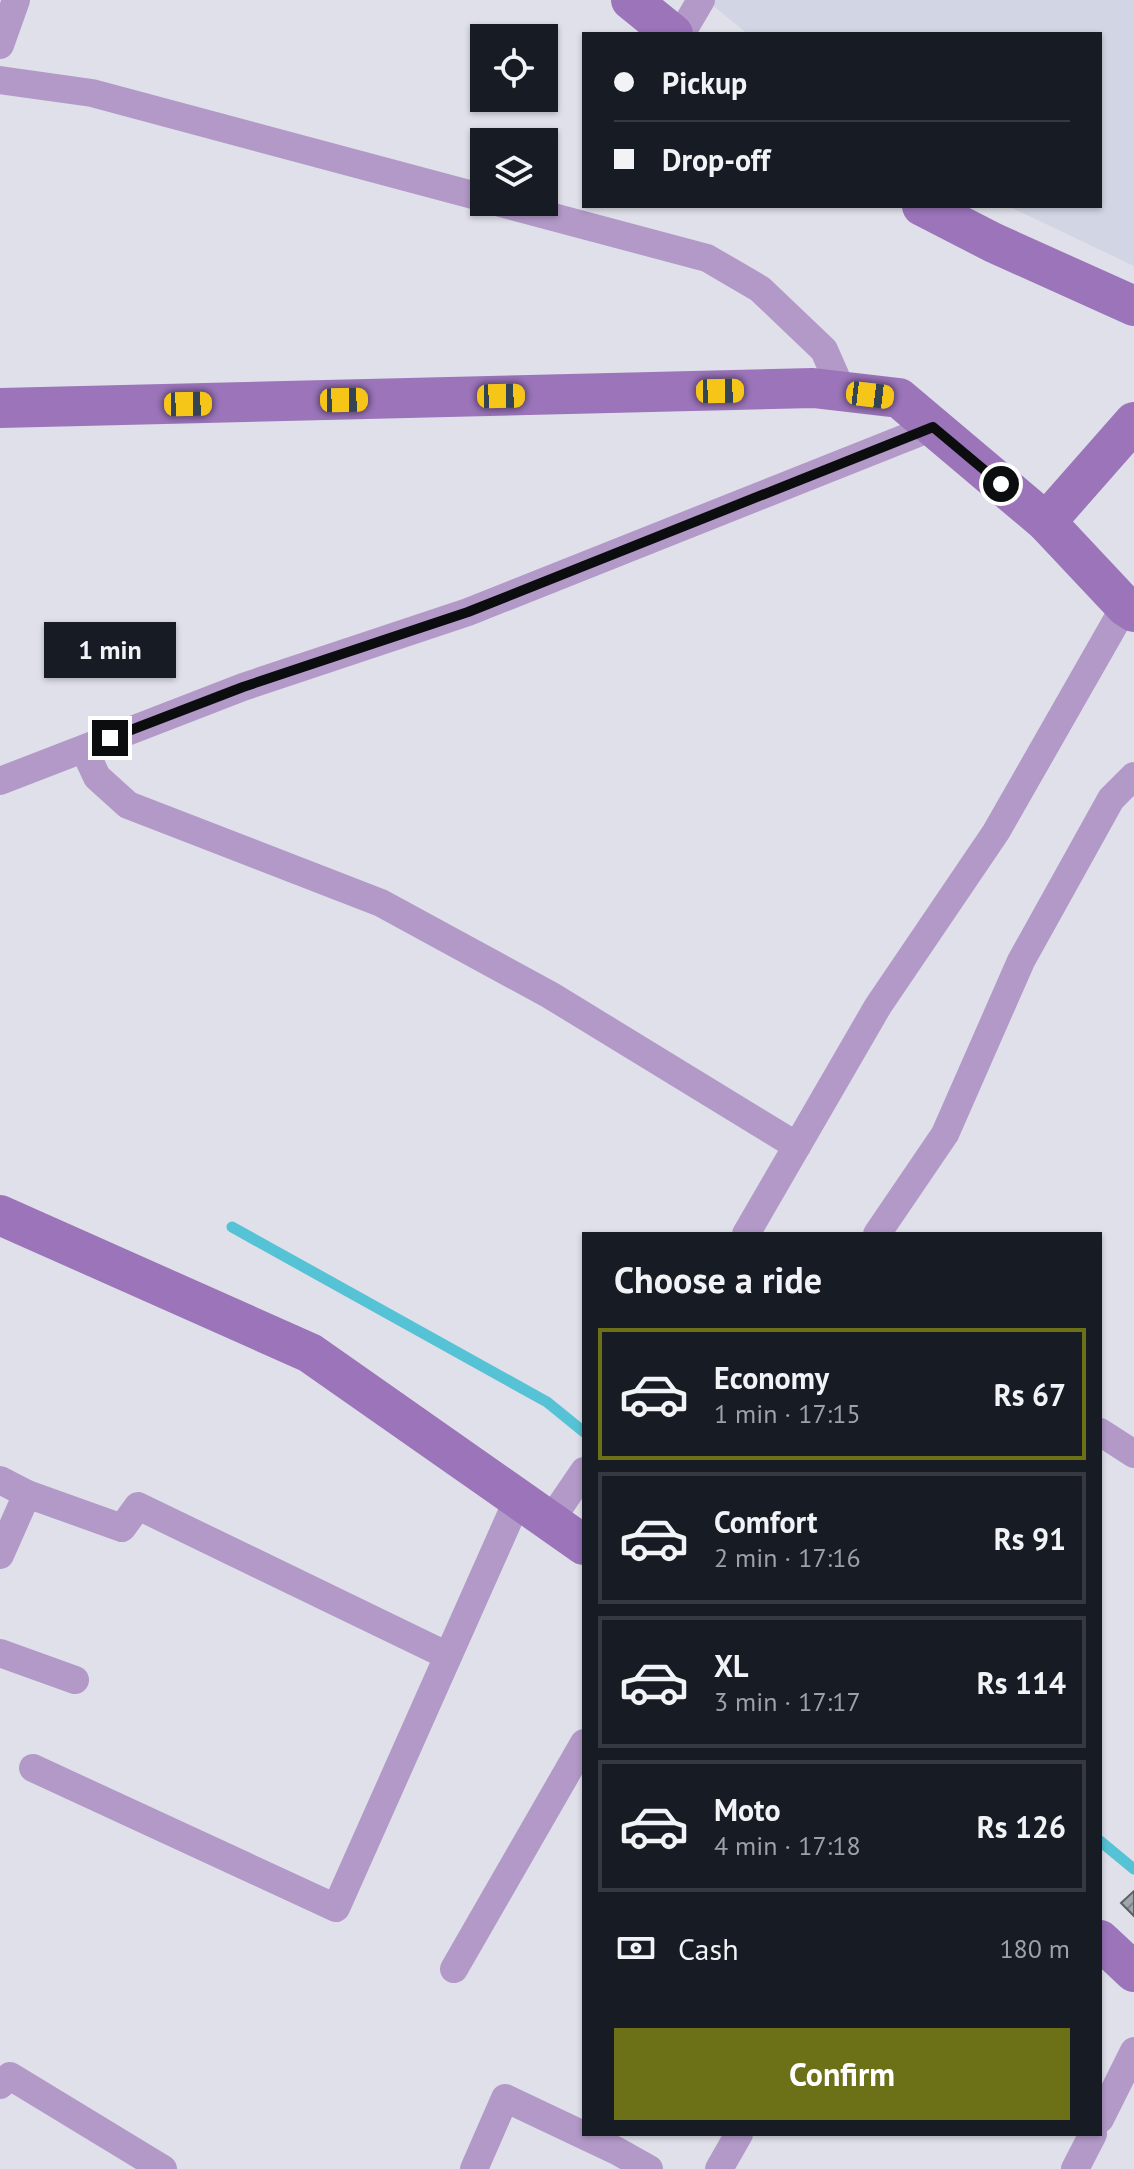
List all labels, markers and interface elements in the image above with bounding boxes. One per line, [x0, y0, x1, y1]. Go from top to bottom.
map controls [470, 24, 558, 216]
button: locate [470, 24, 558, 112]
text: Pickup [662, 63, 747, 102]
button: layers [470, 128, 558, 216]
text: Drop-off [662, 140, 770, 179]
car [696, 379, 744, 403]
car [845, 380, 895, 410]
car [477, 384, 525, 408]
car [320, 388, 368, 412]
car [164, 392, 212, 416]
route start [983, 466, 1019, 502]
callout: 1 min [44, 622, 176, 678]
text: 1 min [78, 633, 142, 666]
route end [92, 720, 128, 756]
text: Choose a ride [614, 1256, 822, 1303]
icon: car [618, 1358, 690, 1430]
text: Economy [714, 1358, 829, 1397]
text: Rs 67 [994, 1375, 1066, 1414]
text: 1 min · 17:15 [714, 1397, 861, 1430]
icon: car [618, 1502, 690, 1574]
text: Comfort [714, 1502, 817, 1541]
text: Rs 91 [994, 1519, 1066, 1558]
text: 2 min · 17:16 [714, 1541, 861, 1574]
icon: car [618, 1646, 690, 1718]
text: XL [714, 1646, 748, 1685]
text: Rs 114 [977, 1663, 1066, 1702]
text: 3 min · 17:17 [714, 1685, 861, 1718]
icon: car [618, 1790, 690, 1862]
text: Moto [714, 1790, 781, 1829]
text: Rs 126 [977, 1807, 1066, 1846]
text: 4 min · 17:18 [714, 1829, 861, 1862]
icon: cash [614, 1926, 658, 1970]
text: Cash [678, 1929, 739, 1968]
text: 180 m [999, 1932, 1070, 1965]
button: Confirm [614, 2028, 1070, 2120]

